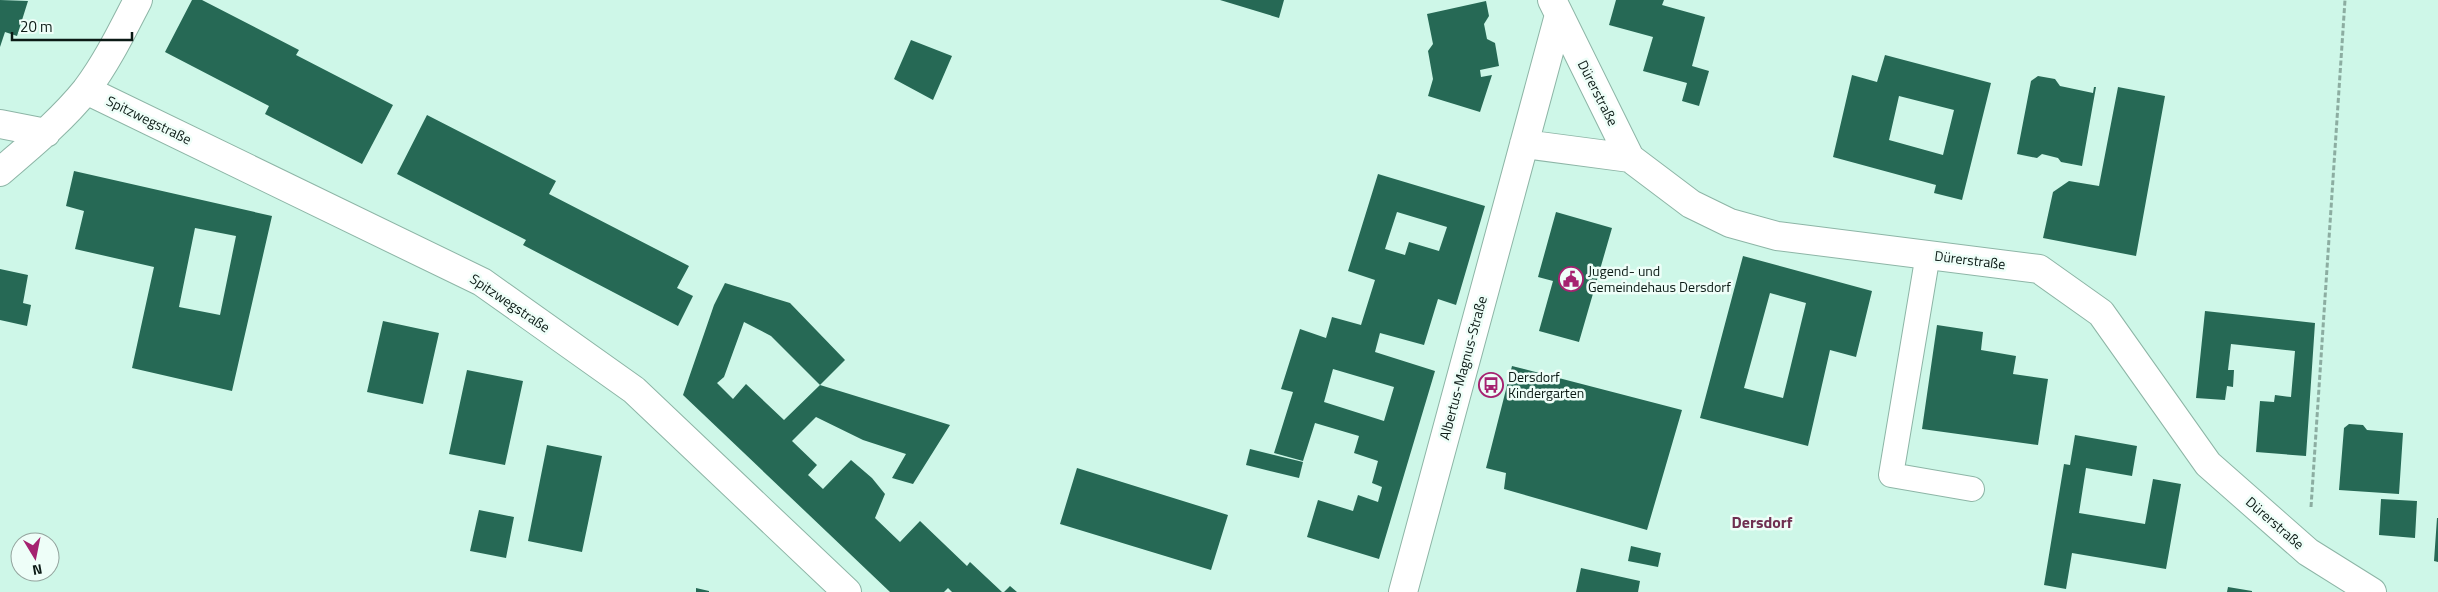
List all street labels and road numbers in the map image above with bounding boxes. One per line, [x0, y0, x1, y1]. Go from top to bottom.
street label: Dürerstraße [1573, 56, 1624, 129]
street label: Spitzwegstraße [103, 90, 195, 149]
street label: Dürerstraße [1933, 245, 2007, 274]
street label: Spitzwegstraße [466, 268, 555, 337]
street label: Albertus-Magnus-Straße [1433, 294, 1492, 442]
street label: Dürerstraße [2241, 491, 2309, 554]

